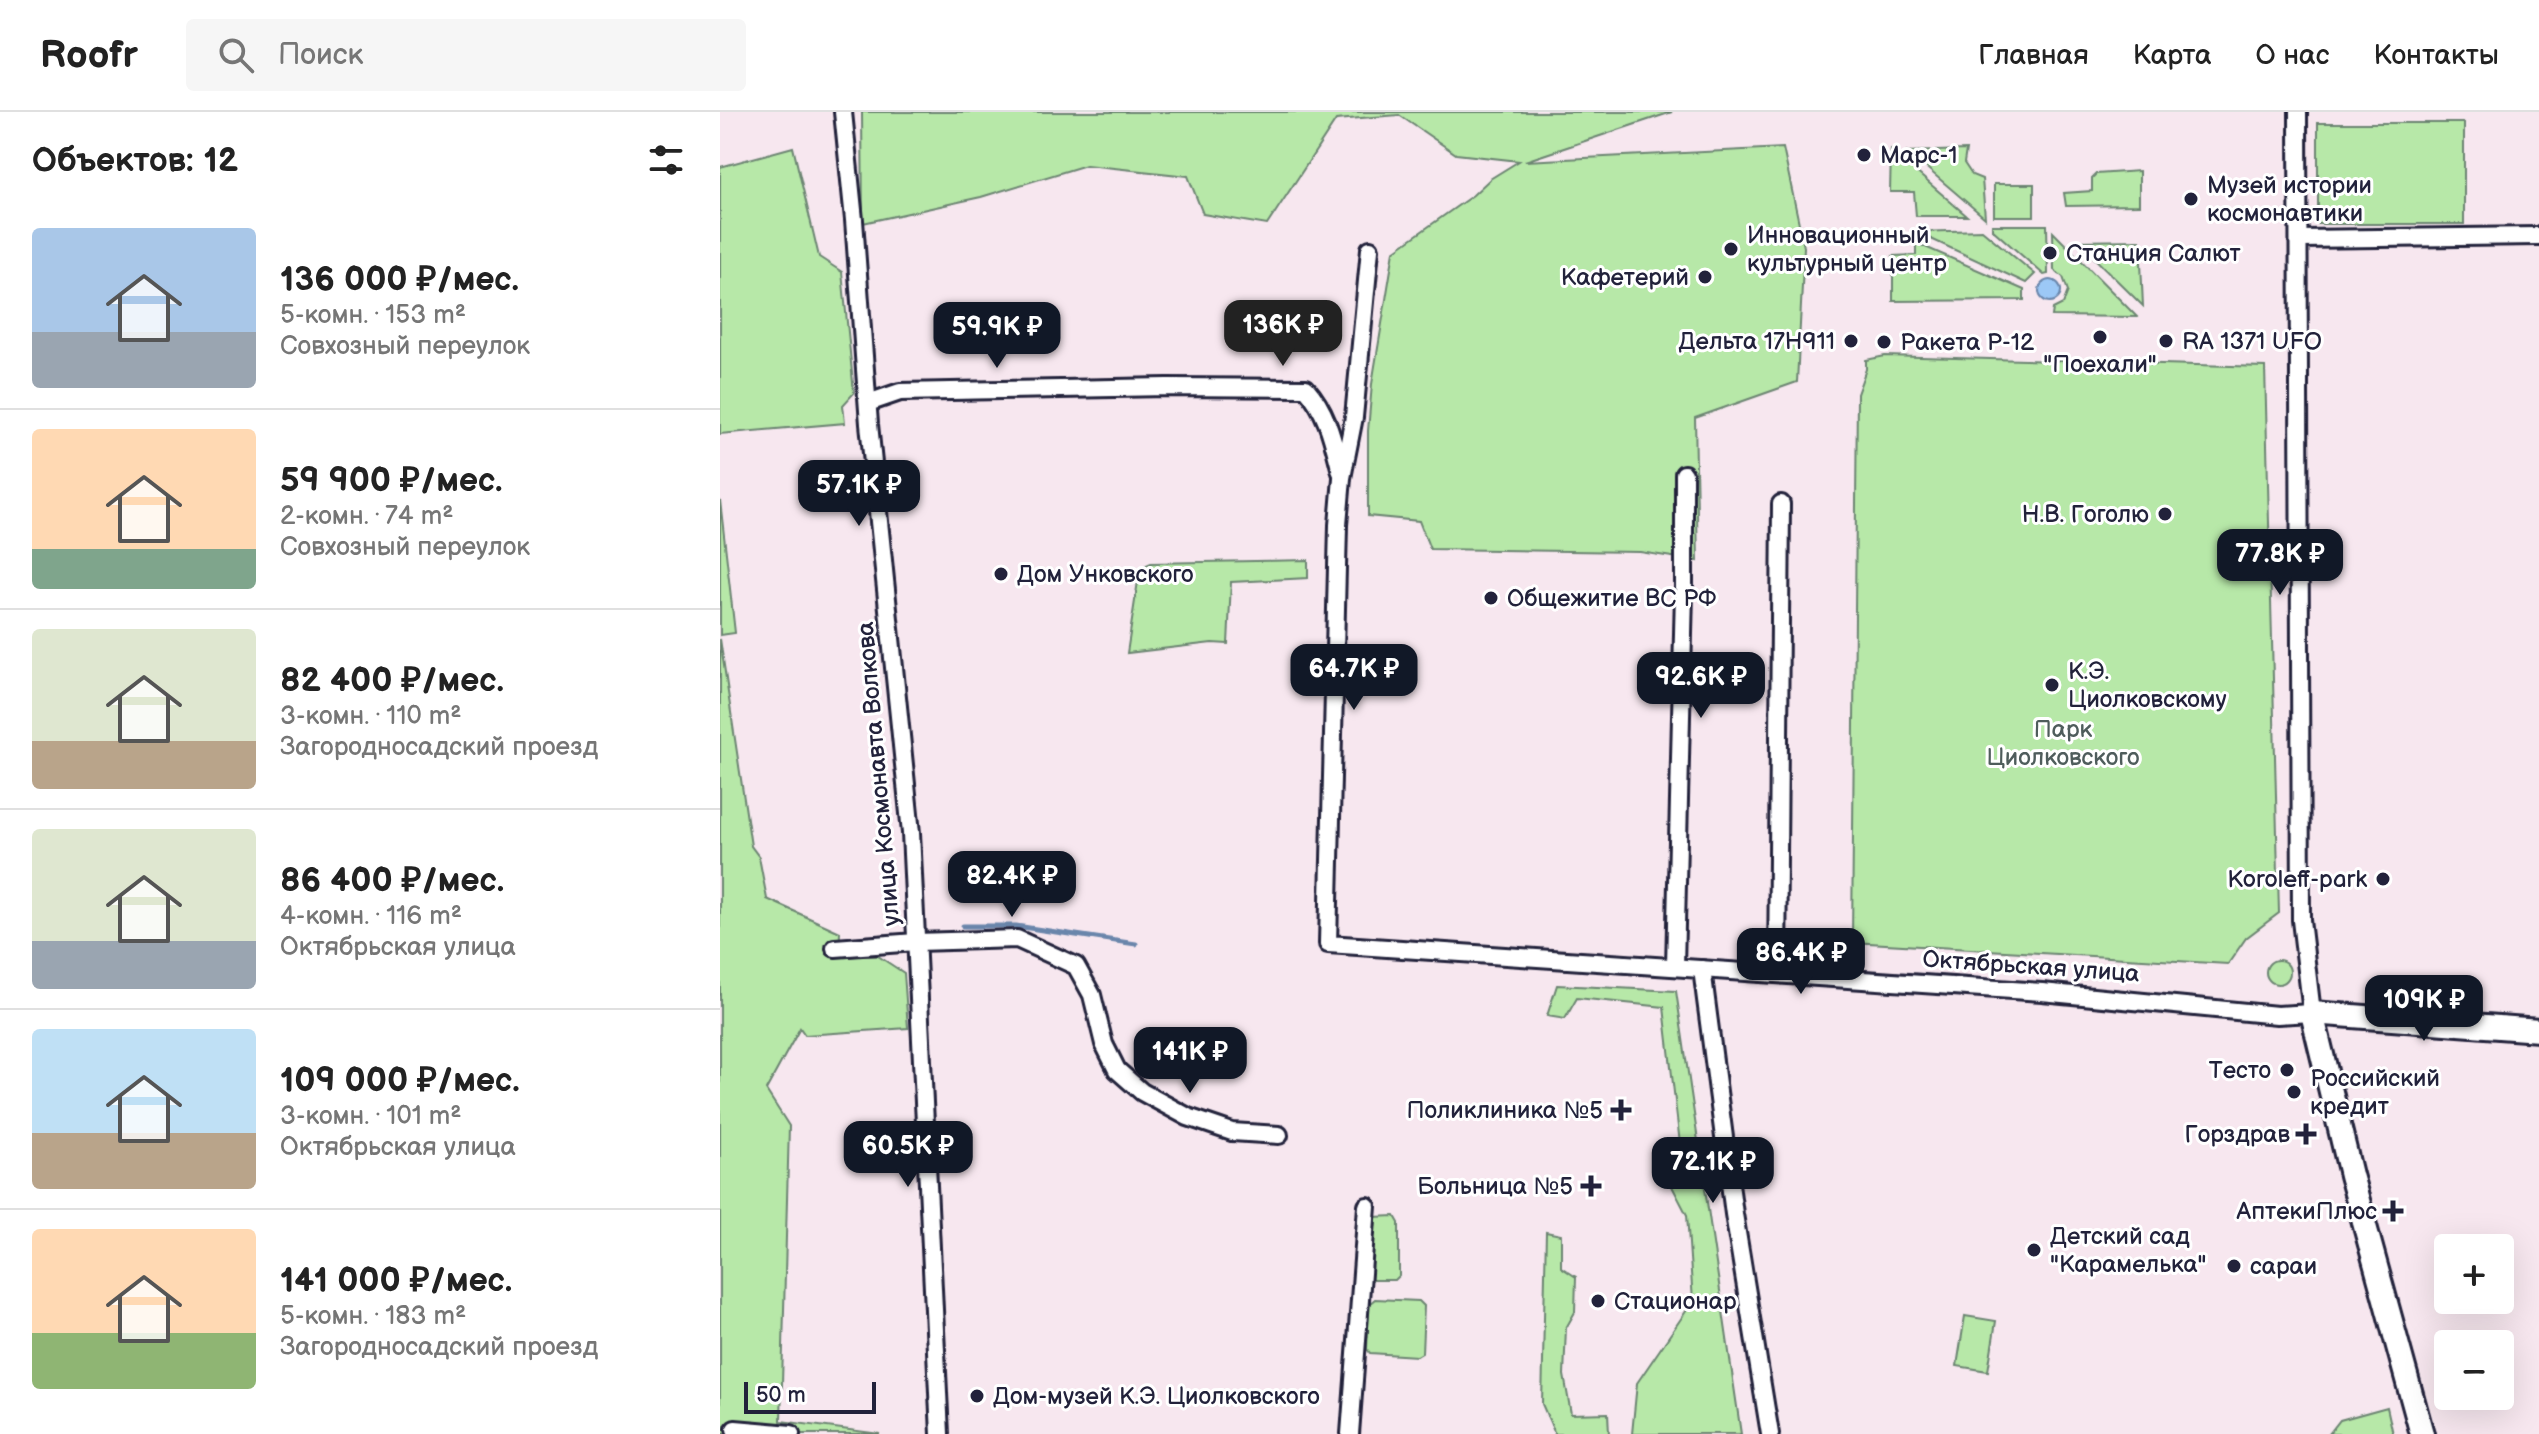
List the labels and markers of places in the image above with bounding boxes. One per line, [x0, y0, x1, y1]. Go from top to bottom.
place label: Марс-1 [1880, 141, 1958, 170]
marker: Марс-1 [1855, 146, 1873, 164]
place label: Музей истории космонавтики [2207, 171, 2372, 228]
marker: Музей истории космонавтики [2182, 190, 2200, 208]
place label: Инновационный культурный центр [1747, 221, 1947, 278]
place label: Станция Салют [2066, 239, 2241, 268]
marker: Инновационный культурный центр [1722, 240, 1740, 258]
marker: Станция Салют [2041, 244, 2059, 262]
place label: Кафетерий [1561, 263, 1689, 292]
marker: Кафетерий [1696, 268, 1714, 286]
pin: 136K ₽ [1218, 300, 1348, 368]
pin: 59.9K ₽ [923, 302, 1071, 370]
place label: Дельта 17Н911 [1679, 327, 1835, 356]
place label: RA 1371 UFO [2182, 327, 2322, 356]
place label: Ракета Р-12 [1900, 328, 2034, 357]
marker: "Поехали" [2091, 328, 2109, 346]
marker: Дельта 17Н911 [1842, 332, 1860, 350]
marker: RA 1371 UFO [2157, 332, 2175, 350]
marker: Ракета Р-12 [1875, 333, 1893, 351]
place label: "Поехали" [2043, 350, 2157, 379]
pin: 57.1K ₽ [785, 460, 933, 528]
place label: Н.В. Гоголю [2022, 500, 2149, 529]
marker: Н.В. Гоголю [2156, 505, 2174, 523]
pin: 77.8K ₽ [2206, 529, 2354, 597]
place label: Дом Унковского [1017, 560, 1194, 589]
marker: Дом Унковского [992, 565, 1010, 583]
place label: Общежитие ВС РФ [1507, 584, 1717, 613]
marker: Общежитие ВС РФ [1482, 589, 1500, 607]
pin: 64.7K ₽ [1280, 644, 1428, 712]
pin: 92.6K ₽ [1627, 652, 1775, 720]
place label: К.Э. Циолковскому [2068, 657, 2227, 714]
marker: К.Э. Циолковскому [2043, 676, 2061, 694]
pin: 82.4K ₽ [938, 851, 1086, 919]
place label: Koroleff-park [2227, 865, 2367, 894]
marker: Koroleff-park [2374, 870, 2392, 888]
pin: 86.4K ₽ [1727, 928, 1875, 996]
pin: 109K ₽ [2359, 975, 2489, 1043]
pin: 141K ₽ [1125, 1027, 1255, 1095]
place label: Тесто [2209, 1056, 2271, 1085]
marker: Тесто [2278, 1061, 2296, 1079]
place label: Российский кредит [2310, 1064, 2440, 1121]
marker: Российский кредит [2285, 1083, 2303, 1101]
place label: Поликлиника №5 [1406, 1096, 1603, 1125]
marker: Поликлиника №5 [1610, 1099, 1632, 1121]
place label: Горздрав [2185, 1120, 2290, 1149]
pin: 60.5K ₽ [834, 1121, 982, 1189]
marker: Горздрав [2297, 1125, 2315, 1143]
pin: 72.1K ₽ [1639, 1137, 1787, 1205]
place label: Больница №5 [1417, 1172, 1573, 1201]
marker: Больница №5 [1580, 1175, 1602, 1197]
place label: АптекиПлюс [2236, 1197, 2377, 1226]
marker: АптекиПлюс [2384, 1202, 2402, 1220]
place label: Детский сад "Карамелька" [2050, 1222, 2207, 1279]
marker: Детский сад "Карамелька" [2025, 1241, 2043, 1259]
place label: сараи [2250, 1252, 2317, 1281]
marker: сараи [2225, 1257, 2243, 1275]
place label: Стационар [1614, 1287, 1737, 1316]
marker: Стационар [1589, 1292, 1607, 1310]
place label: Дом-музей К.Э. Циолковского [993, 1382, 1320, 1411]
marker: Дом-музей К.Э. Циолковского [968, 1387, 986, 1405]

